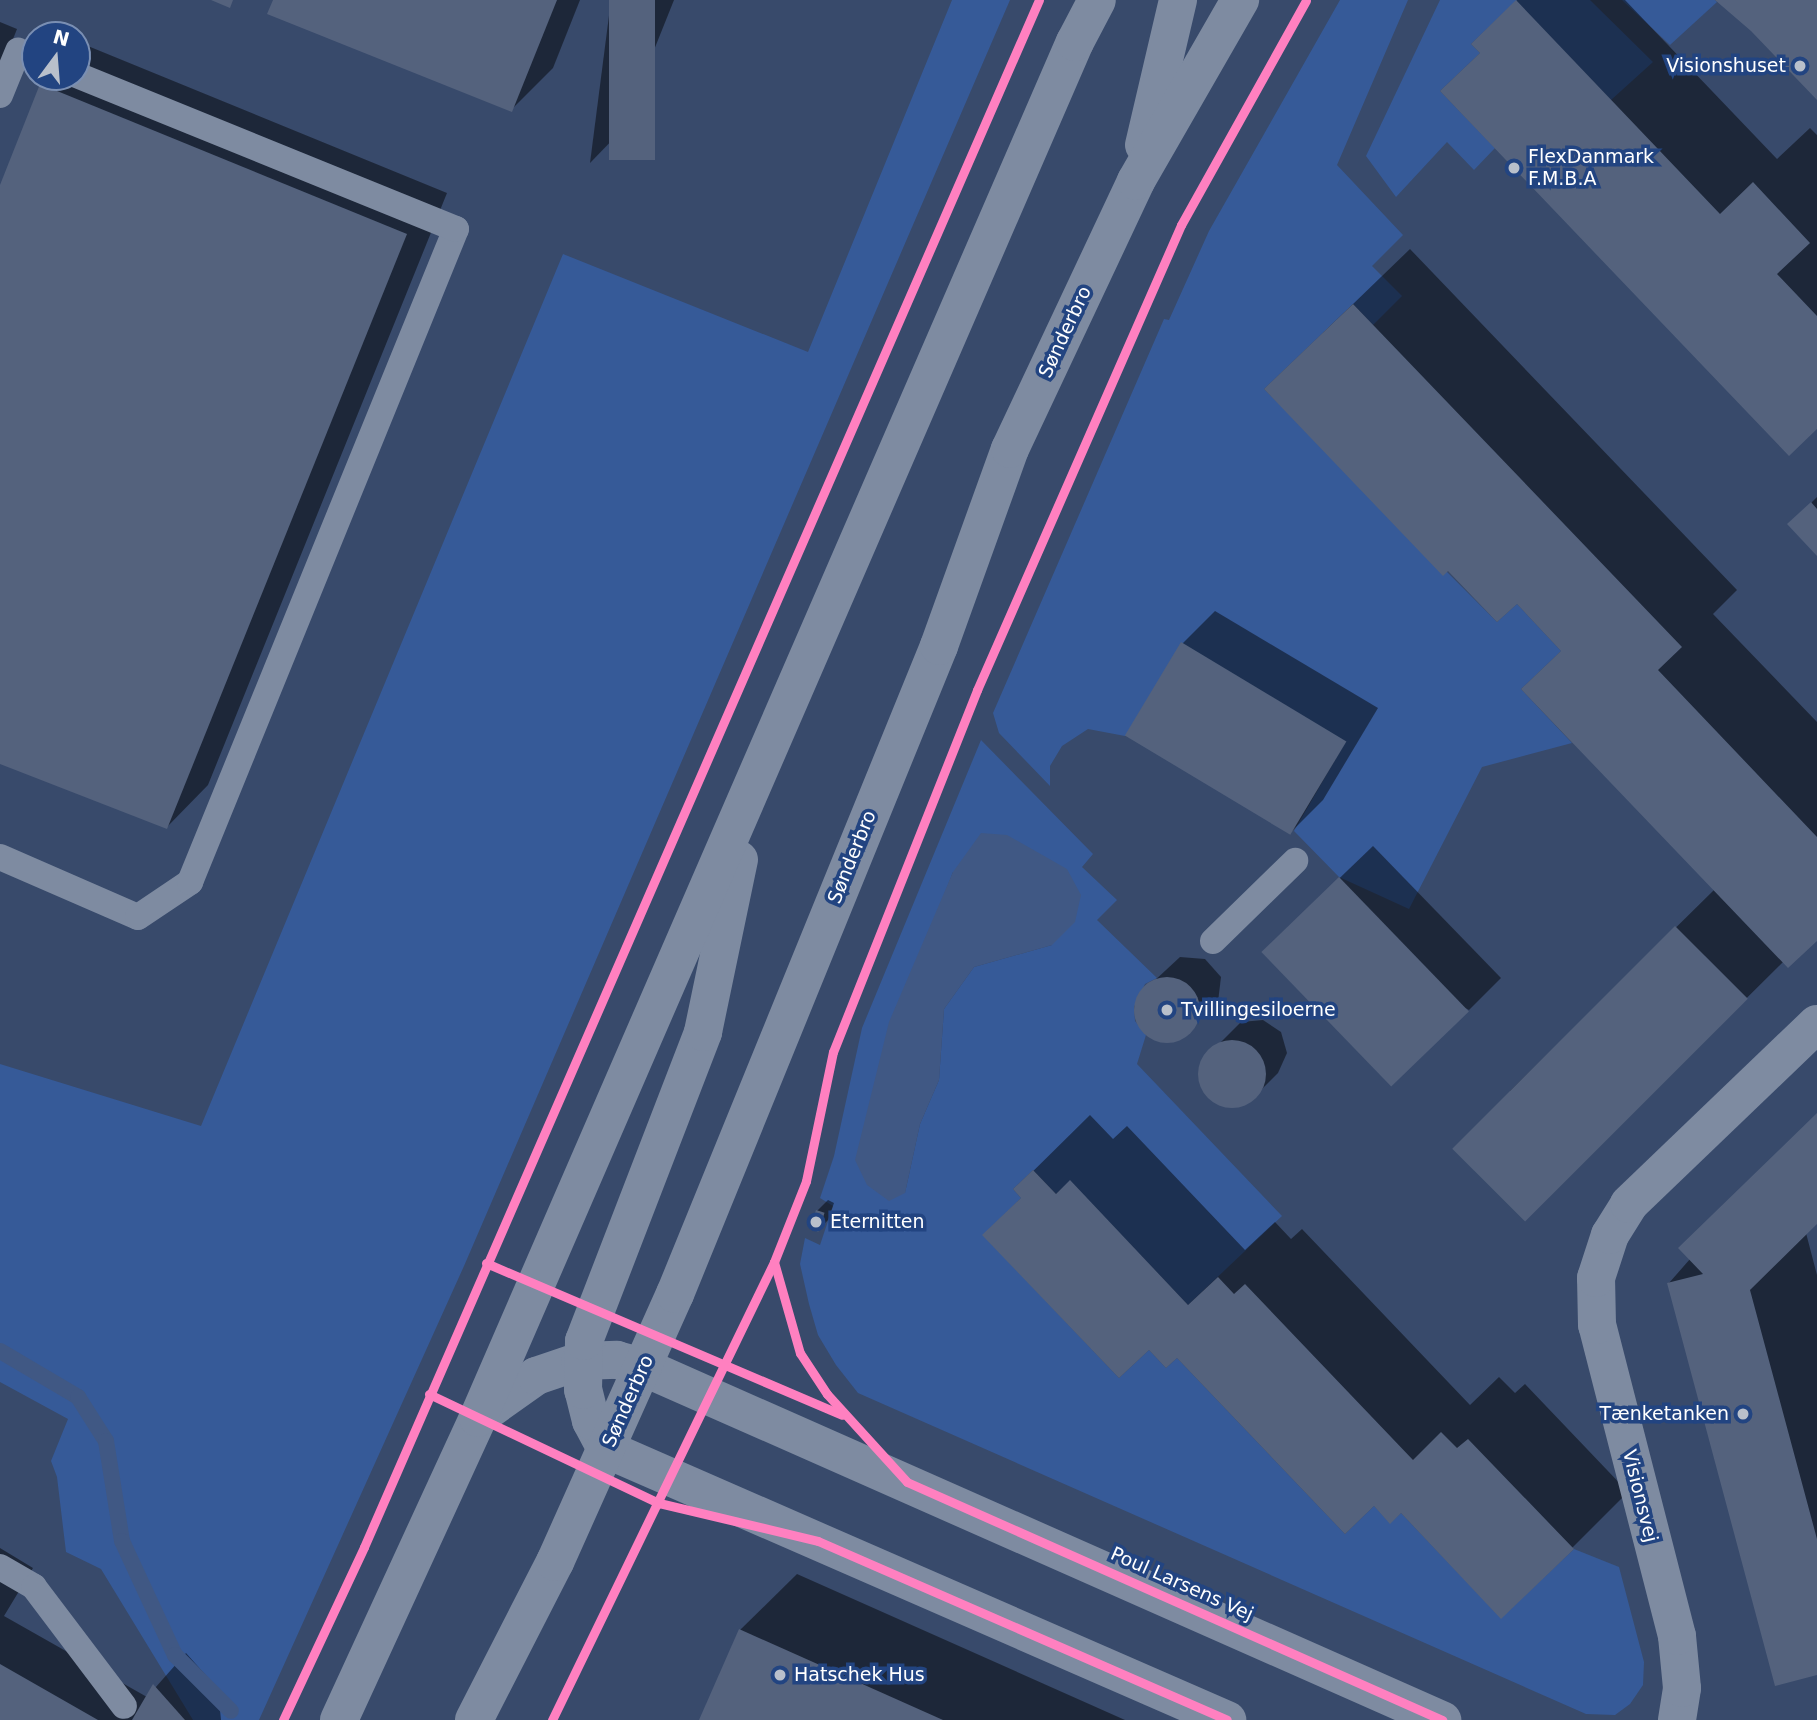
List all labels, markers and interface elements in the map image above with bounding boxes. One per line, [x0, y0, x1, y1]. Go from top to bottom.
north arrow [21, 21, 91, 91]
text: N [51, 25, 72, 51]
place label: Visionshuset [1666, 55, 1786, 77]
marker: Visionshuset [1792, 58, 1808, 74]
place label: FlexDanmark F.M.B.A [1528, 146, 1654, 190]
marker: FlexDanmark F.M.B.A [1506, 160, 1522, 176]
street label: Sønderbro [1034, 283, 1096, 381]
street label: Sønderbro [823, 807, 881, 907]
place label: Tvillingesiloerne [1181, 999, 1336, 1021]
marker: Tvillingesiloerne [1159, 1002, 1175, 1018]
place label: Eternitten [830, 1211, 925, 1233]
marker: Eternitten [808, 1214, 824, 1230]
street label: Sønderbro [598, 1351, 658, 1451]
place label: Tænketanken [1599, 1403, 1729, 1425]
marker: Tænketanken [1735, 1406, 1751, 1422]
street label: Visionsvej [1617, 1447, 1663, 1545]
street label: Poul Larsens Vej [1107, 1542, 1257, 1626]
place label: Hatschek Hus [794, 1664, 925, 1686]
marker: Hatschek Hus [772, 1667, 788, 1683]

